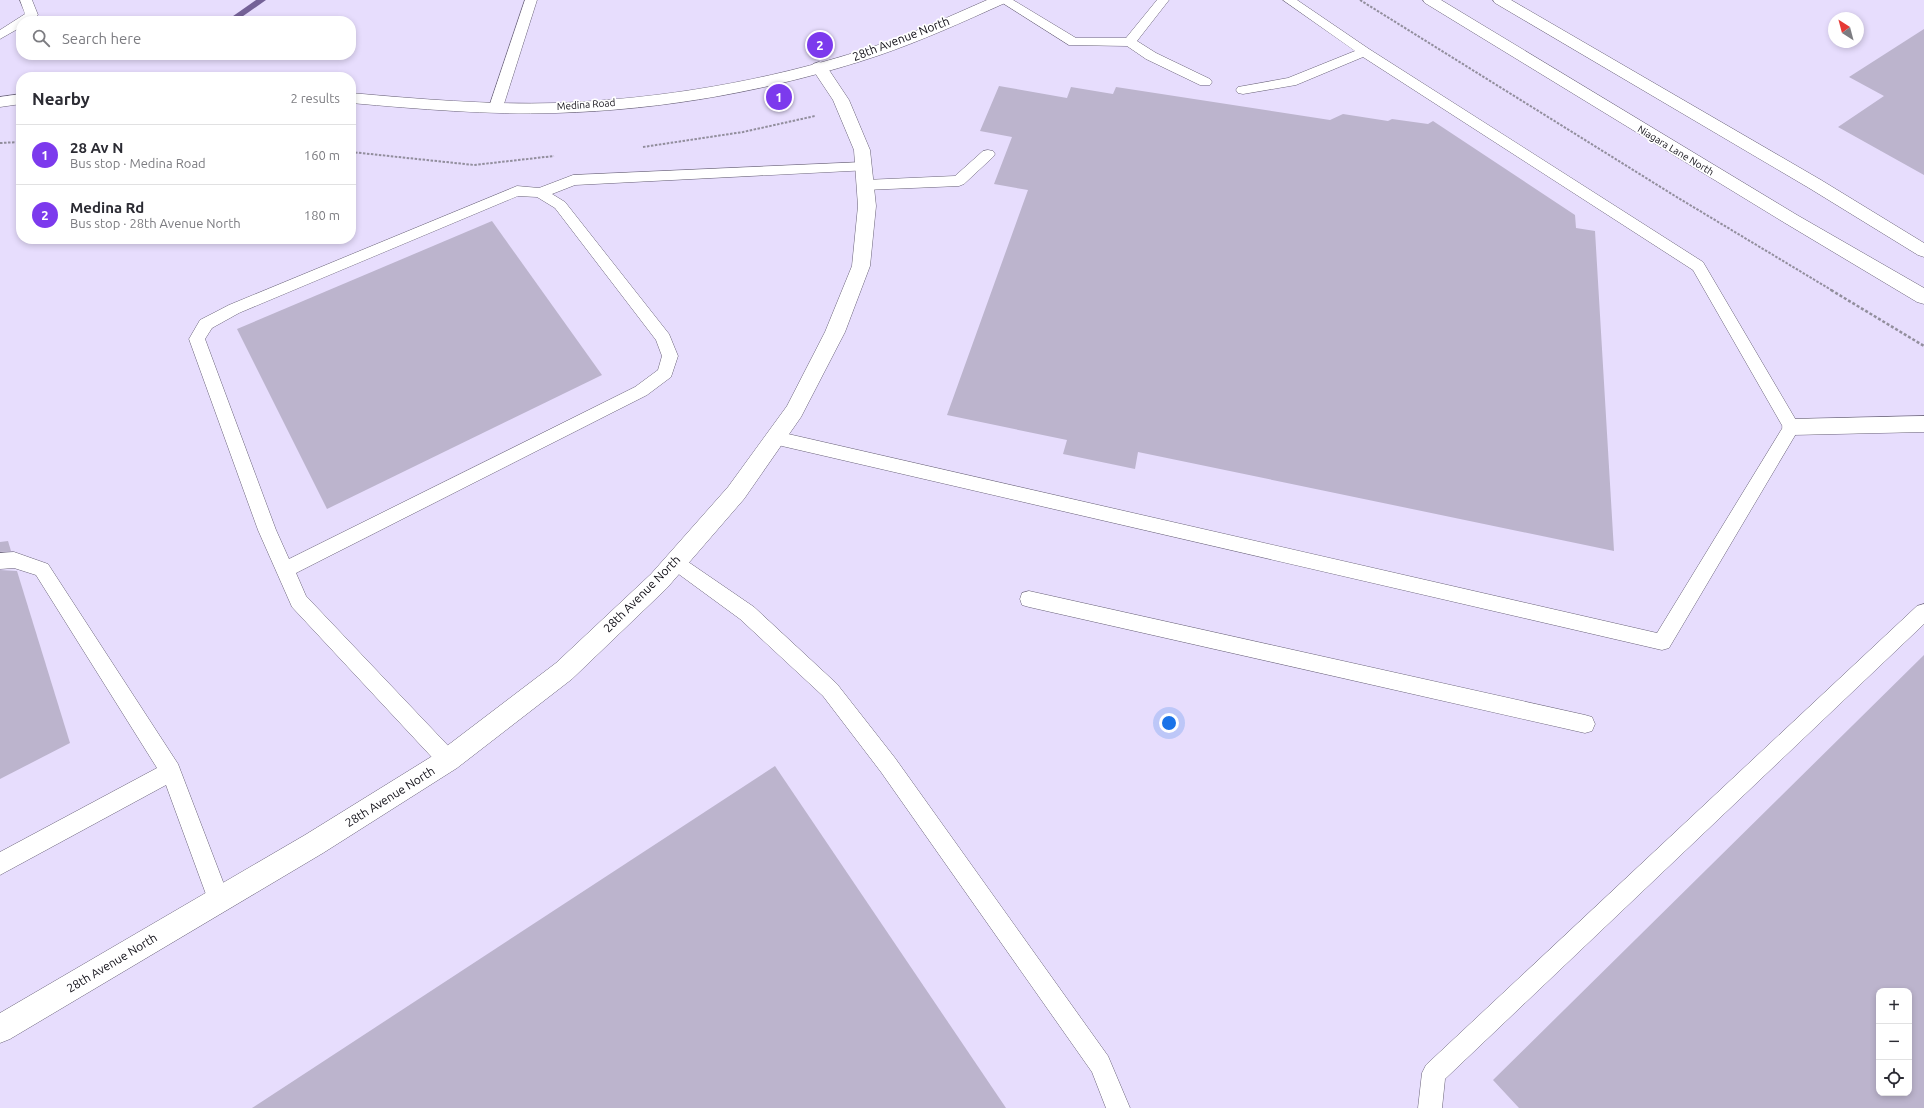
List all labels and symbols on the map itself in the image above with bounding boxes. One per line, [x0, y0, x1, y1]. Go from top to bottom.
north arrow [1828, 12, 1864, 48]
street label: 28th Avenue North [851, 14, 951, 63]
pin: 2 [807, 30, 833, 60]
pin: 1 [766, 82, 792, 112]
street label: Medina Road [556, 97, 616, 112]
street label: Niagara Lane North [1636, 123, 1716, 178]
street label: 28th Avenue North [601, 553, 683, 635]
your location [1159, 713, 1179, 733]
street label: 28th Avenue North [343, 764, 437, 829]
street label: 28th Avenue North [64, 931, 159, 995]

